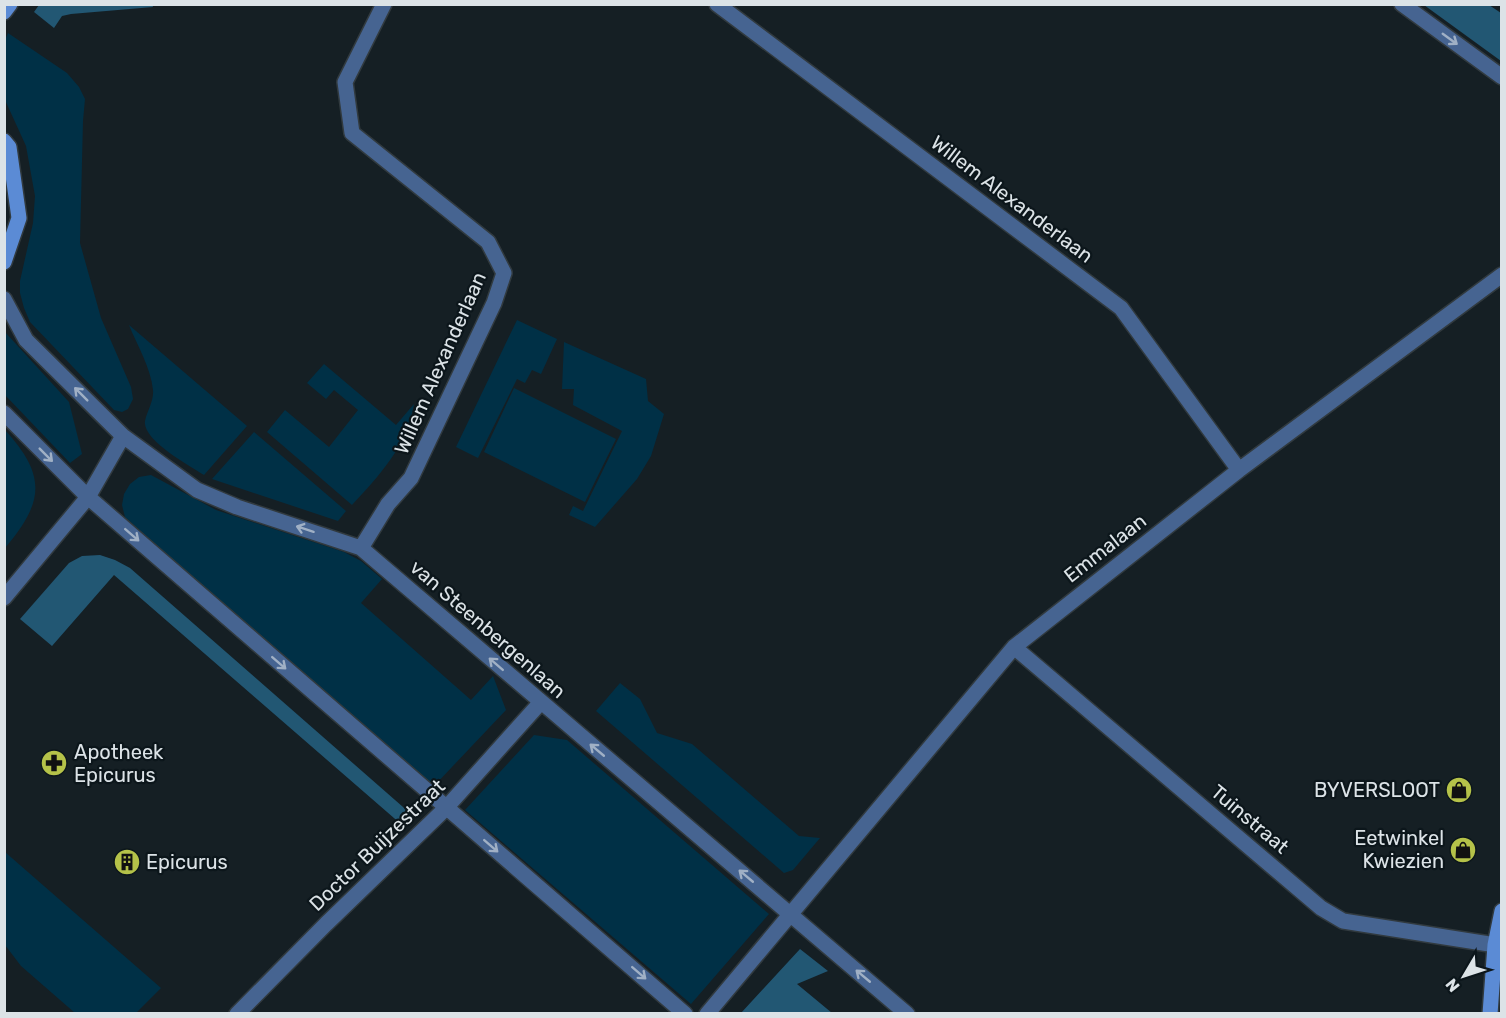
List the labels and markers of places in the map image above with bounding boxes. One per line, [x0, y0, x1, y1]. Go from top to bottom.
place label: Apotheek Epicurus [74, 740, 164, 787]
pharmacy icon: Apotheek Epicurus [39, 748, 69, 778]
shop icon: BYVERSLOOT [1444, 775, 1474, 805]
place label: BYVERSLOOT [1314, 778, 1440, 802]
place label: Eetwinkel Kwiezien [1354, 826, 1444, 873]
shop icon: Eetwinkel Kwiezien [1448, 835, 1478, 865]
building icon: Epicurus [112, 847, 142, 877]
place label: Epicurus [146, 850, 228, 874]

